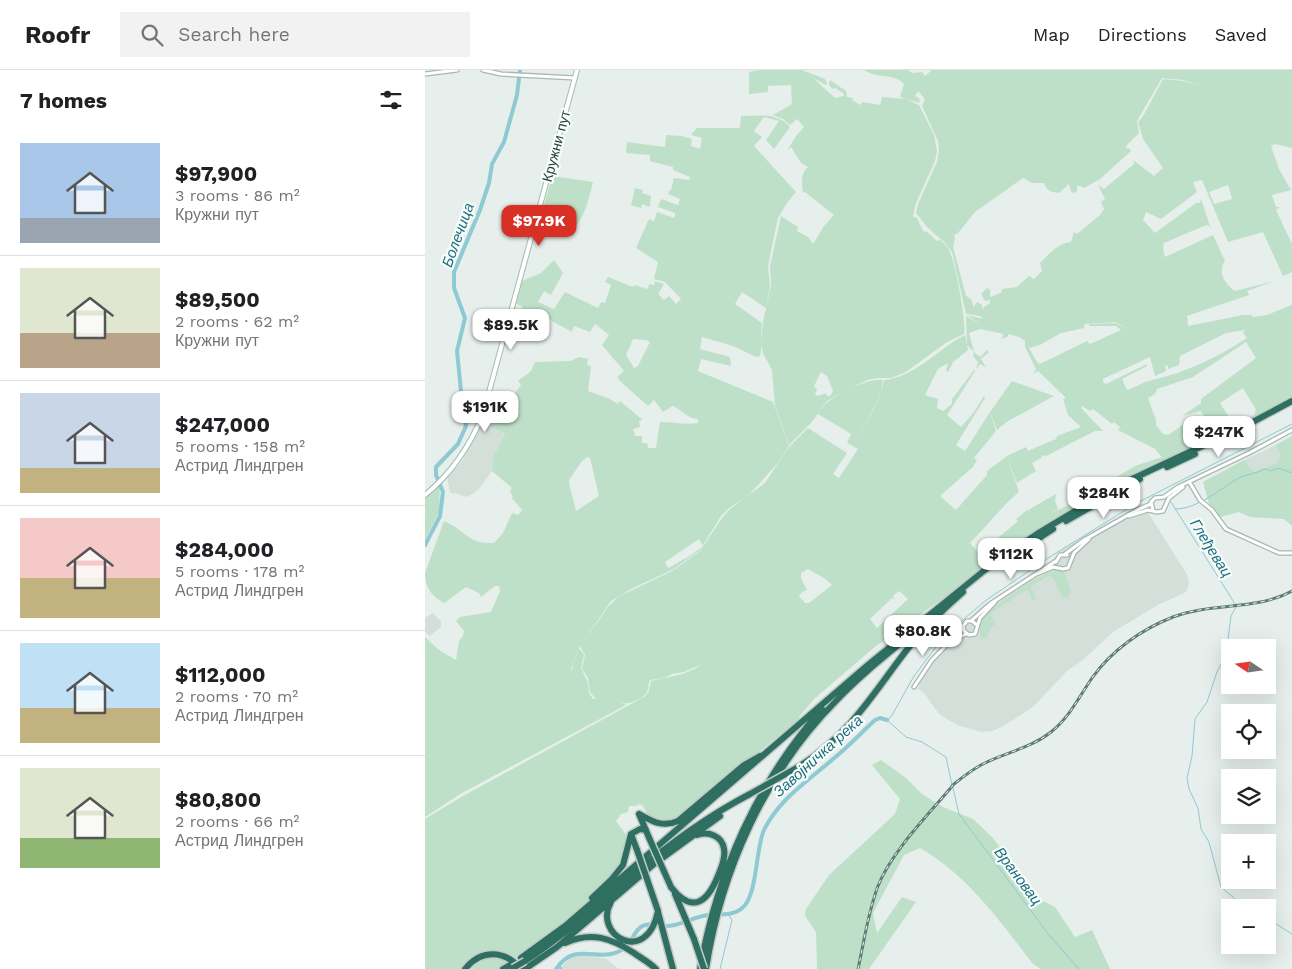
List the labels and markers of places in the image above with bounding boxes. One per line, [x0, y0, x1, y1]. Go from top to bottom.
pin: $97.9K [498, 204, 580, 247]
pin: $89.5K [470, 308, 552, 351]
pin: $191K [450, 390, 520, 433]
pin: $247K [1184, 416, 1254, 458]
pin: $284K [1069, 476, 1139, 519]
pin: $112K [976, 538, 1046, 580]
pin: $80.8K [882, 614, 964, 657]

